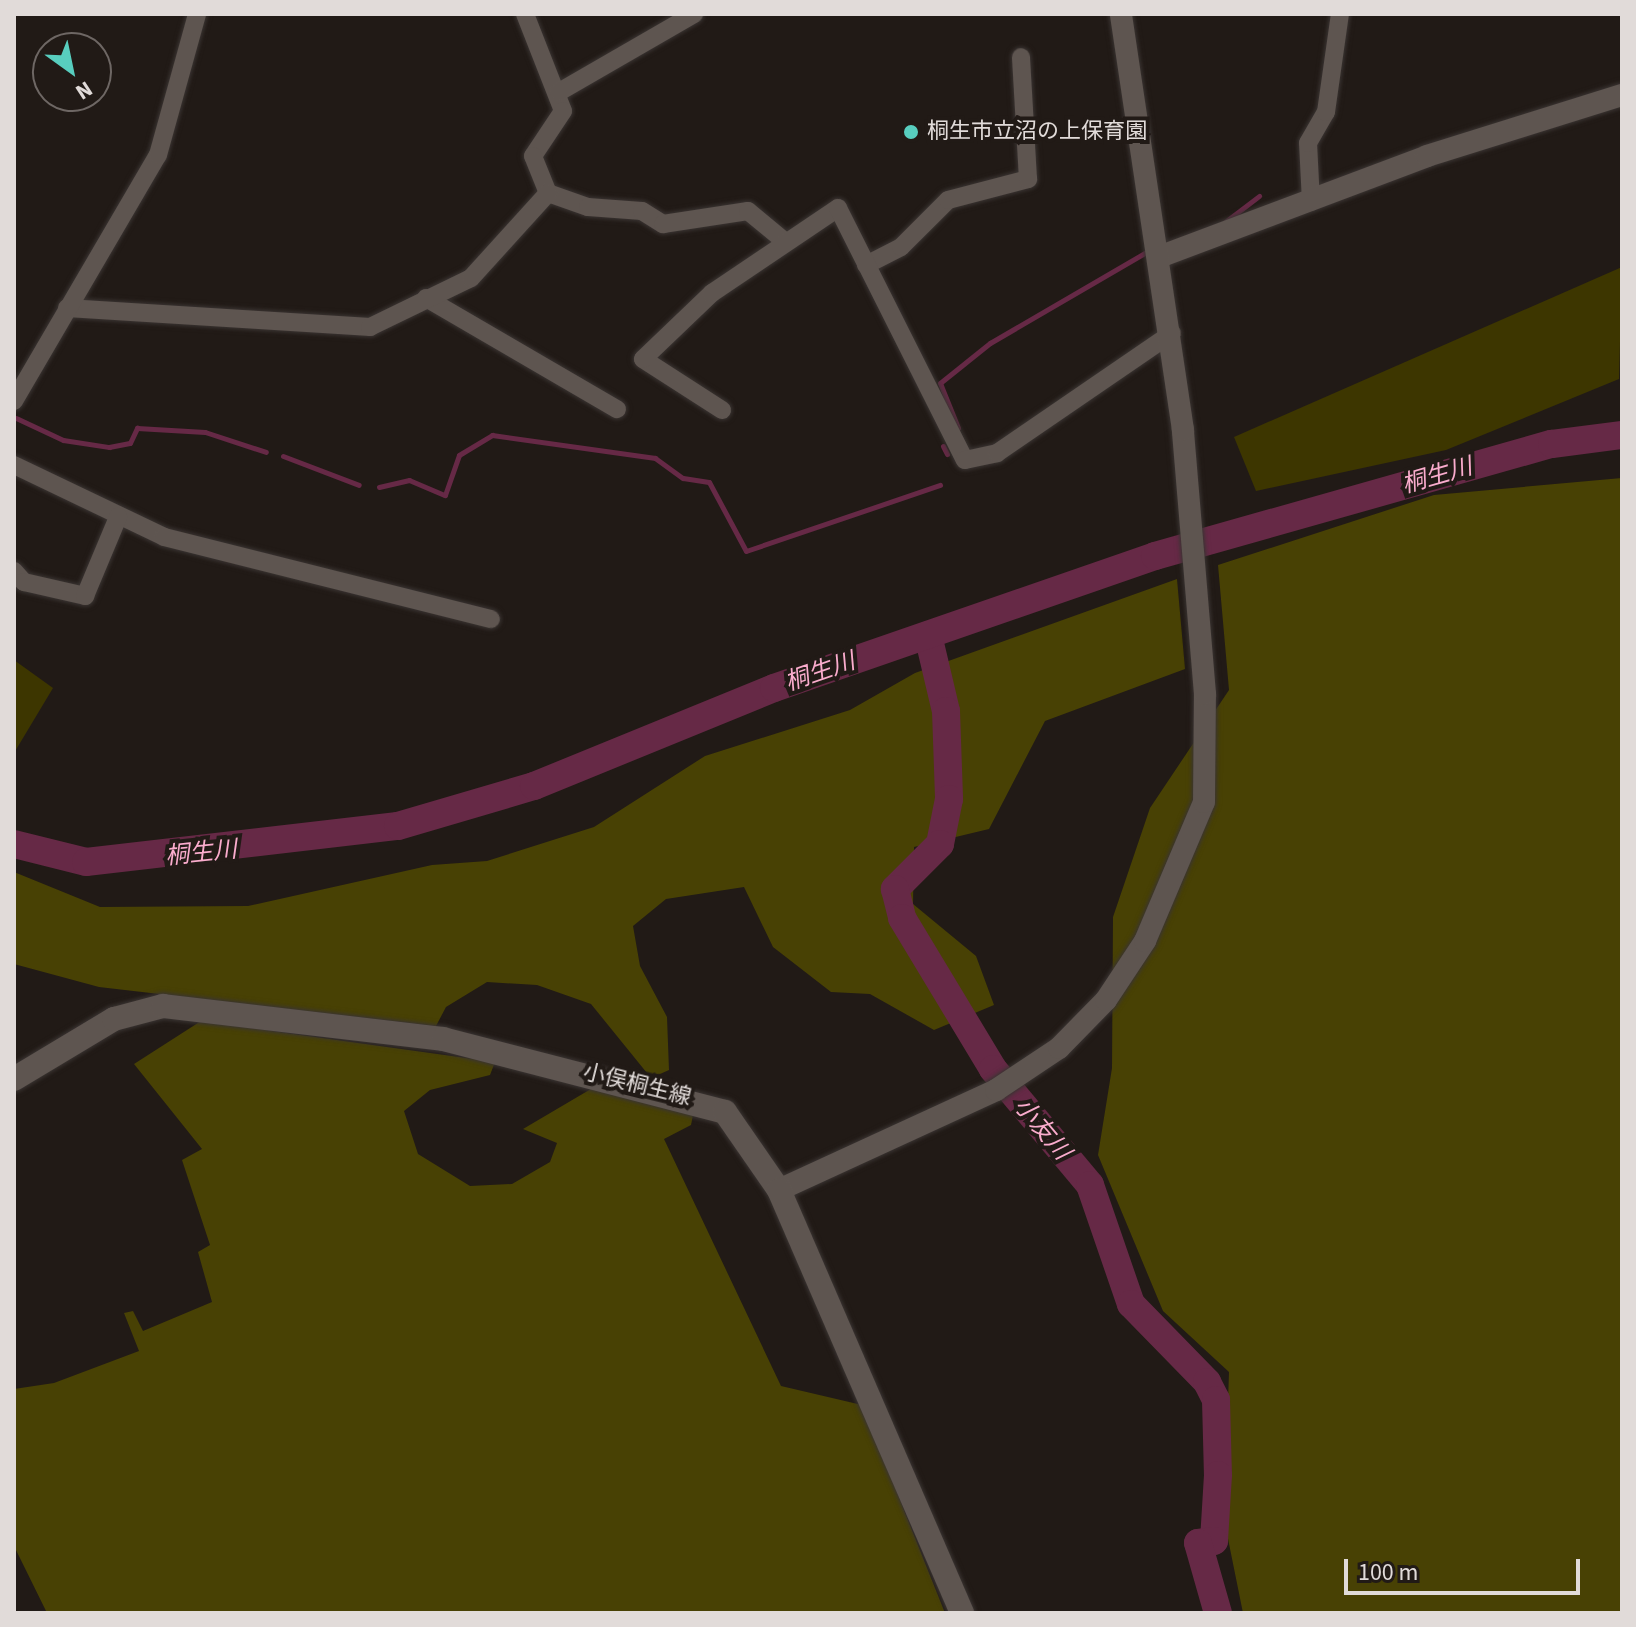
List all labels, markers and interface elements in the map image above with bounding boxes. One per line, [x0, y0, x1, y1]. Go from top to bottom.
north arrow [32, 32, 112, 112]
text: N [69, 73, 99, 108]
place label: 桐生市立沼の上保育園 [927, 119, 1147, 145]
marker: 桐生市立沼の上保育園 [902, 123, 920, 141]
water label: 桐生川 [1398, 452, 1476, 500]
water label: 桐生川 [781, 647, 859, 697]
water label: 桐生川 [164, 835, 238, 871]
street label: 小俣桐生線 [580, 1059, 694, 1111]
water label: 小友川 [1008, 1092, 1076, 1166]
scale bar [1348, 1543, 1584, 1593]
text: 100 m [1358, 1555, 1418, 1590]

